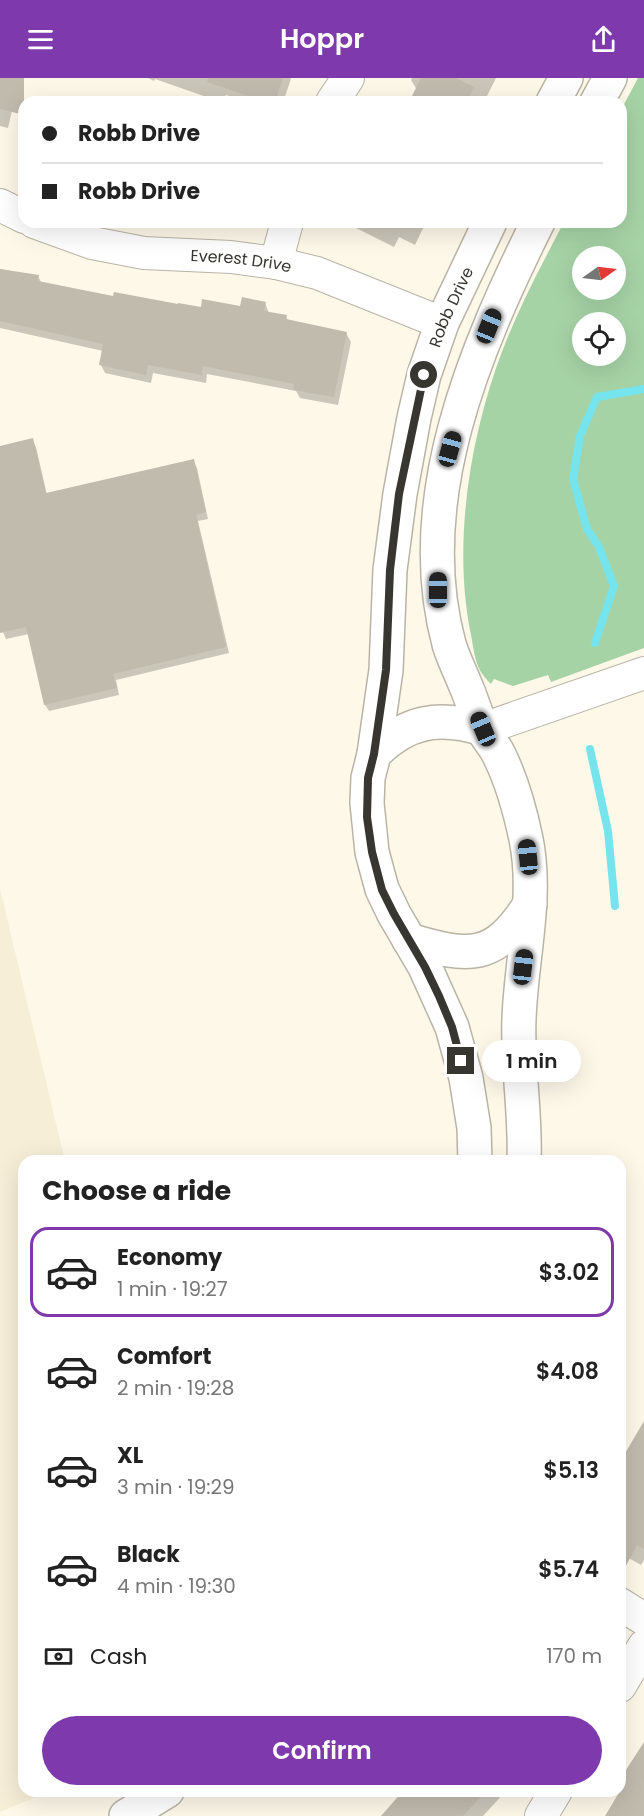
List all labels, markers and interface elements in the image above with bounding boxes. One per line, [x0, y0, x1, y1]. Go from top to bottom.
text: Hoppr [280, 20, 364, 57]
icon: menu [24, 23, 57, 56]
icon: share [587, 23, 620, 56]
text: Robb Drive [78, 118, 200, 149]
text: Robb Drive [78, 176, 200, 207]
street label: Everest Drive [190, 244, 294, 278]
north arrow [572, 246, 626, 300]
map controls [572, 246, 626, 366]
street label: Robb Drive [423, 263, 479, 350]
car [474, 306, 504, 346]
button: locate [572, 312, 626, 366]
route start [410, 361, 437, 388]
car [437, 429, 463, 469]
car [429, 572, 447, 608]
car [468, 709, 498, 749]
car [517, 838, 539, 876]
car [512, 948, 534, 986]
callout: 1 min [482, 1040, 581, 1082]
route end [447, 1047, 474, 1074]
text: 1 min [506, 1047, 557, 1075]
text: Choose a ride [42, 1172, 231, 1209]
text: Economy [117, 1242, 222, 1273]
icon: car [45, 1245, 99, 1299]
text: $3.02 [539, 1257, 599, 1288]
text: 1 min · 19:27 [117, 1275, 228, 1303]
text: Comfort [117, 1341, 211, 1372]
icon: car [45, 1344, 99, 1398]
text: $4.08 [536, 1356, 599, 1387]
text: 2 min · 19:28 [117, 1374, 234, 1402]
text: XL [117, 1440, 143, 1471]
icon: car [45, 1443, 99, 1497]
text: $5.13 [544, 1455, 599, 1486]
text: 3 min · 19:29 [117, 1473, 235, 1501]
text: Black [117, 1539, 180, 1570]
icon: car [45, 1542, 99, 1596]
text: $5.74 [538, 1554, 599, 1585]
text: 4 min · 19:30 [117, 1572, 236, 1600]
icon: cash [42, 1640, 75, 1673]
text: Cash [90, 1641, 147, 1672]
text: 170 m [546, 1642, 602, 1670]
button: Confirm [42, 1716, 602, 1785]

